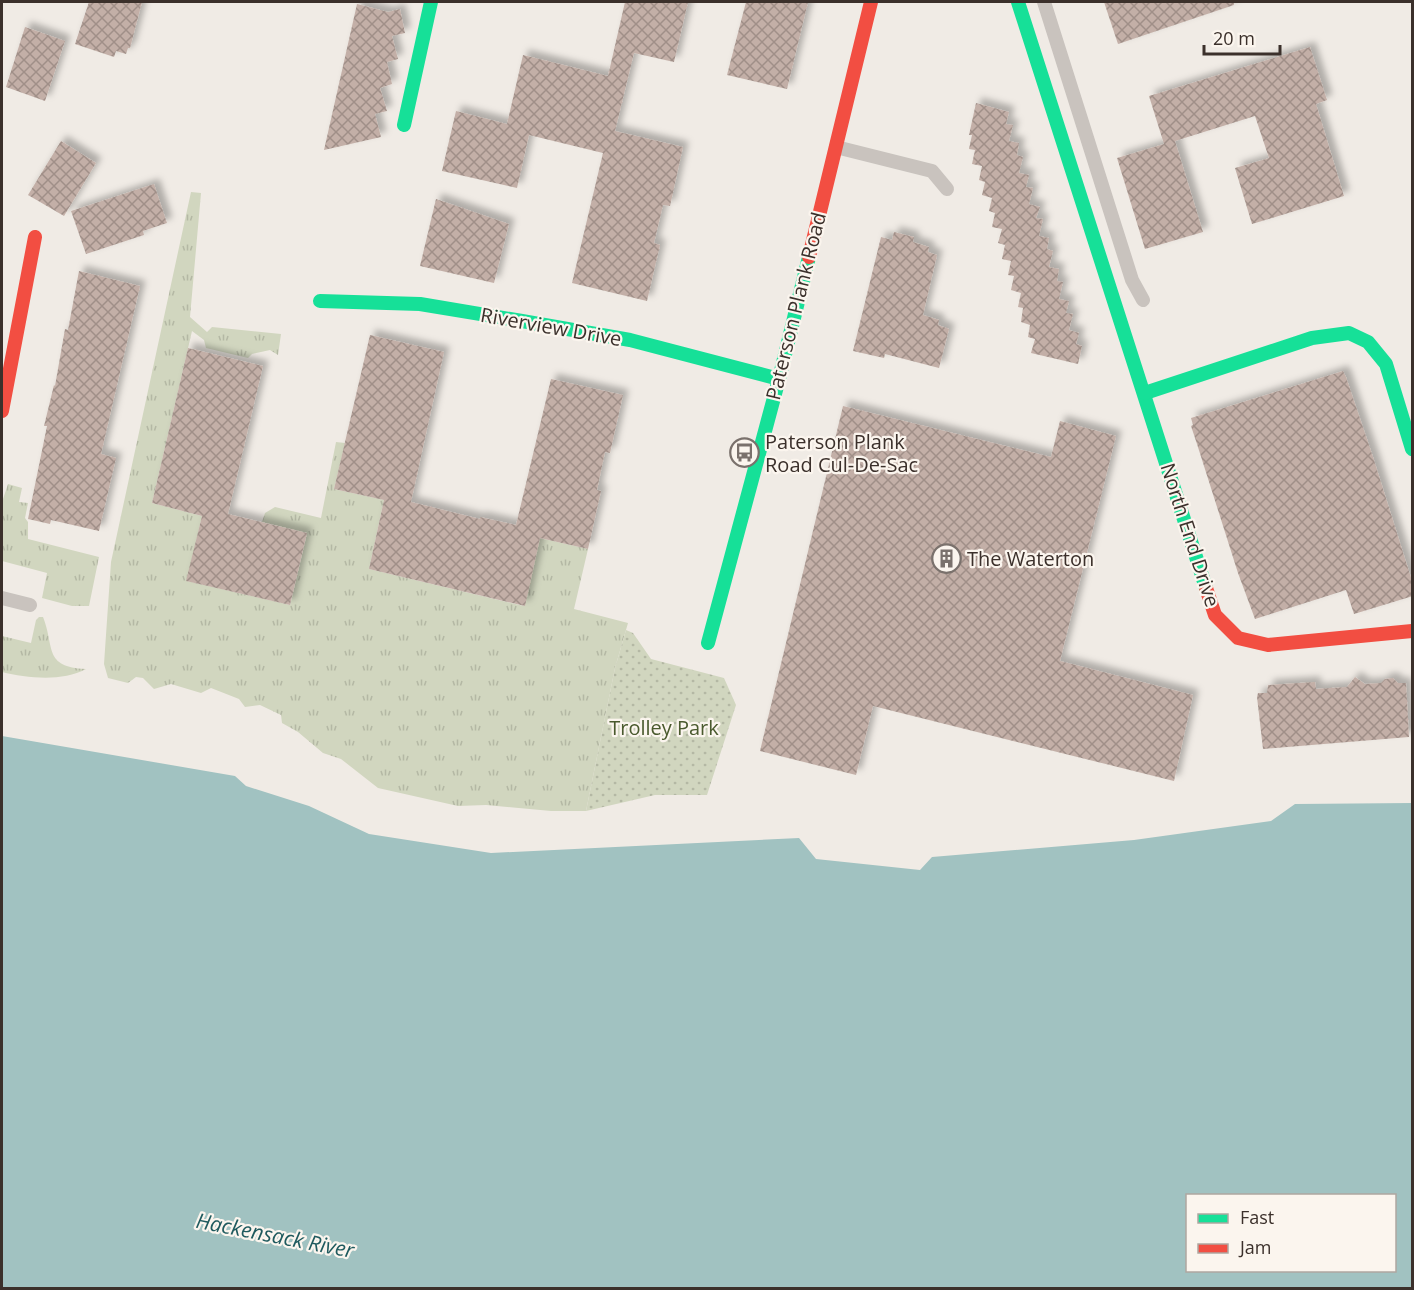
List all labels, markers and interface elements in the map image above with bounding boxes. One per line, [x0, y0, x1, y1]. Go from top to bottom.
scale bar [1204, 18, 1280, 56]
text: 20 m [1213, 26, 1255, 50]
street label: Paterson Plank Road [759, 209, 832, 403]
street label: Riverview Drive [478, 301, 624, 352]
place label: Paterson Plank Road Cul-De-Sac [765, 428, 918, 478]
bus stop icon: Paterson Plank Road Cul-De-Sac [728, 437, 760, 469]
street label: North End Drive [1155, 460, 1226, 610]
building icon: The Waterton [930, 543, 962, 575]
place label: The Waterton [967, 545, 1094, 572]
park label: Trolley Park [609, 714, 719, 741]
legend [1186, 1194, 1396, 1272]
text: Fast [1240, 1205, 1274, 1229]
water label: Hackensack River [194, 1206, 357, 1264]
text: Jam [1238, 1235, 1272, 1259]

